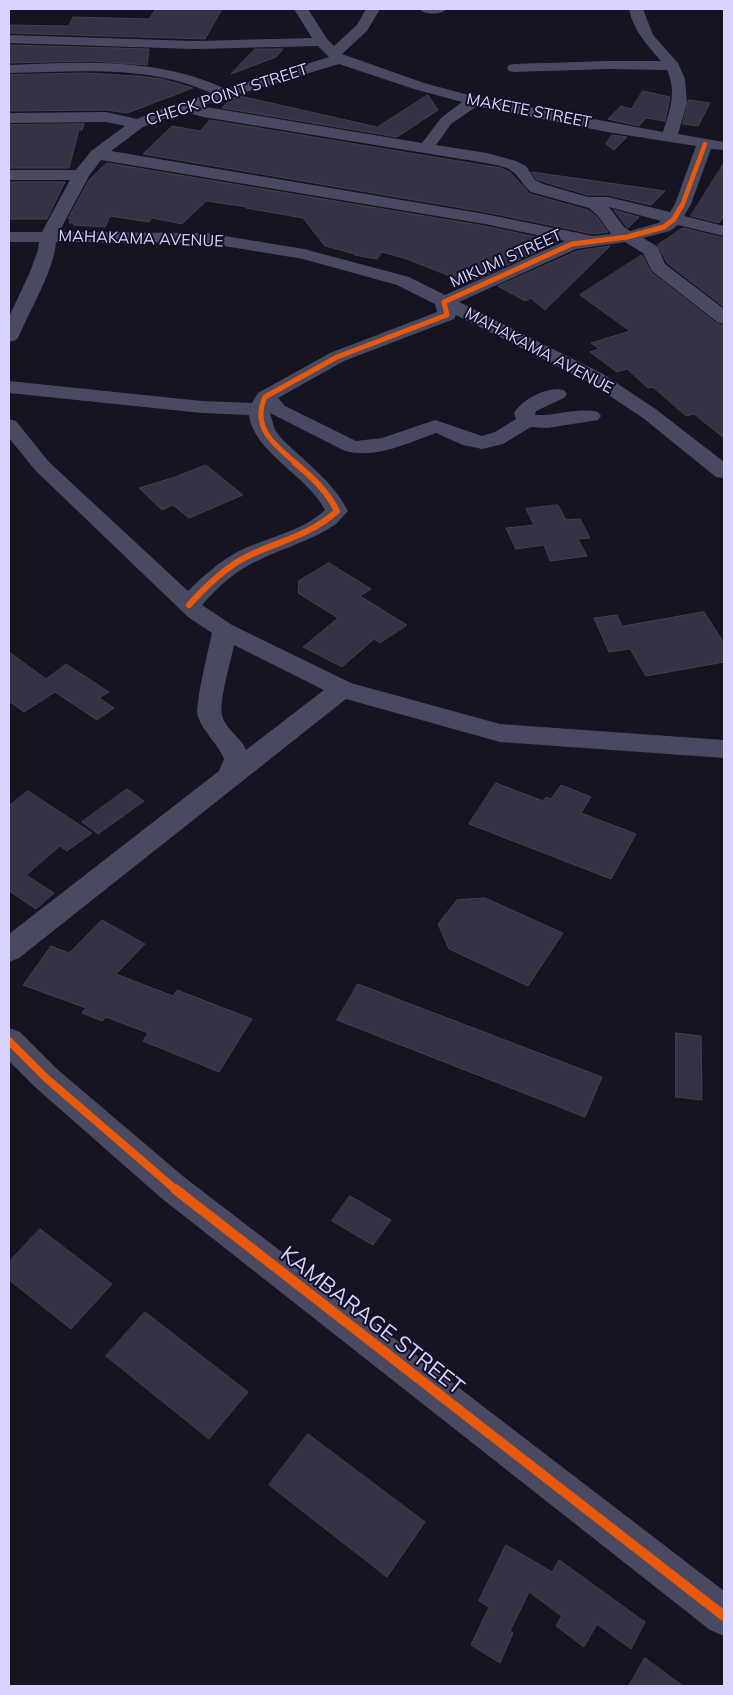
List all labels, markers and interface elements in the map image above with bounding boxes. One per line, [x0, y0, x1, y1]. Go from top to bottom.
street label: CHECK POINT STREET [144, 60, 310, 130]
street label: MAKETE STREET [465, 89, 593, 133]
street label: MIKUMI STREET [447, 226, 565, 292]
street label: MAHAKAMA AVENUE [58, 227, 224, 251]
street label: MAHAKAMA AVENUE [462, 304, 616, 398]
street label: KAMBARAGE STREET [275, 1241, 469, 1401]

